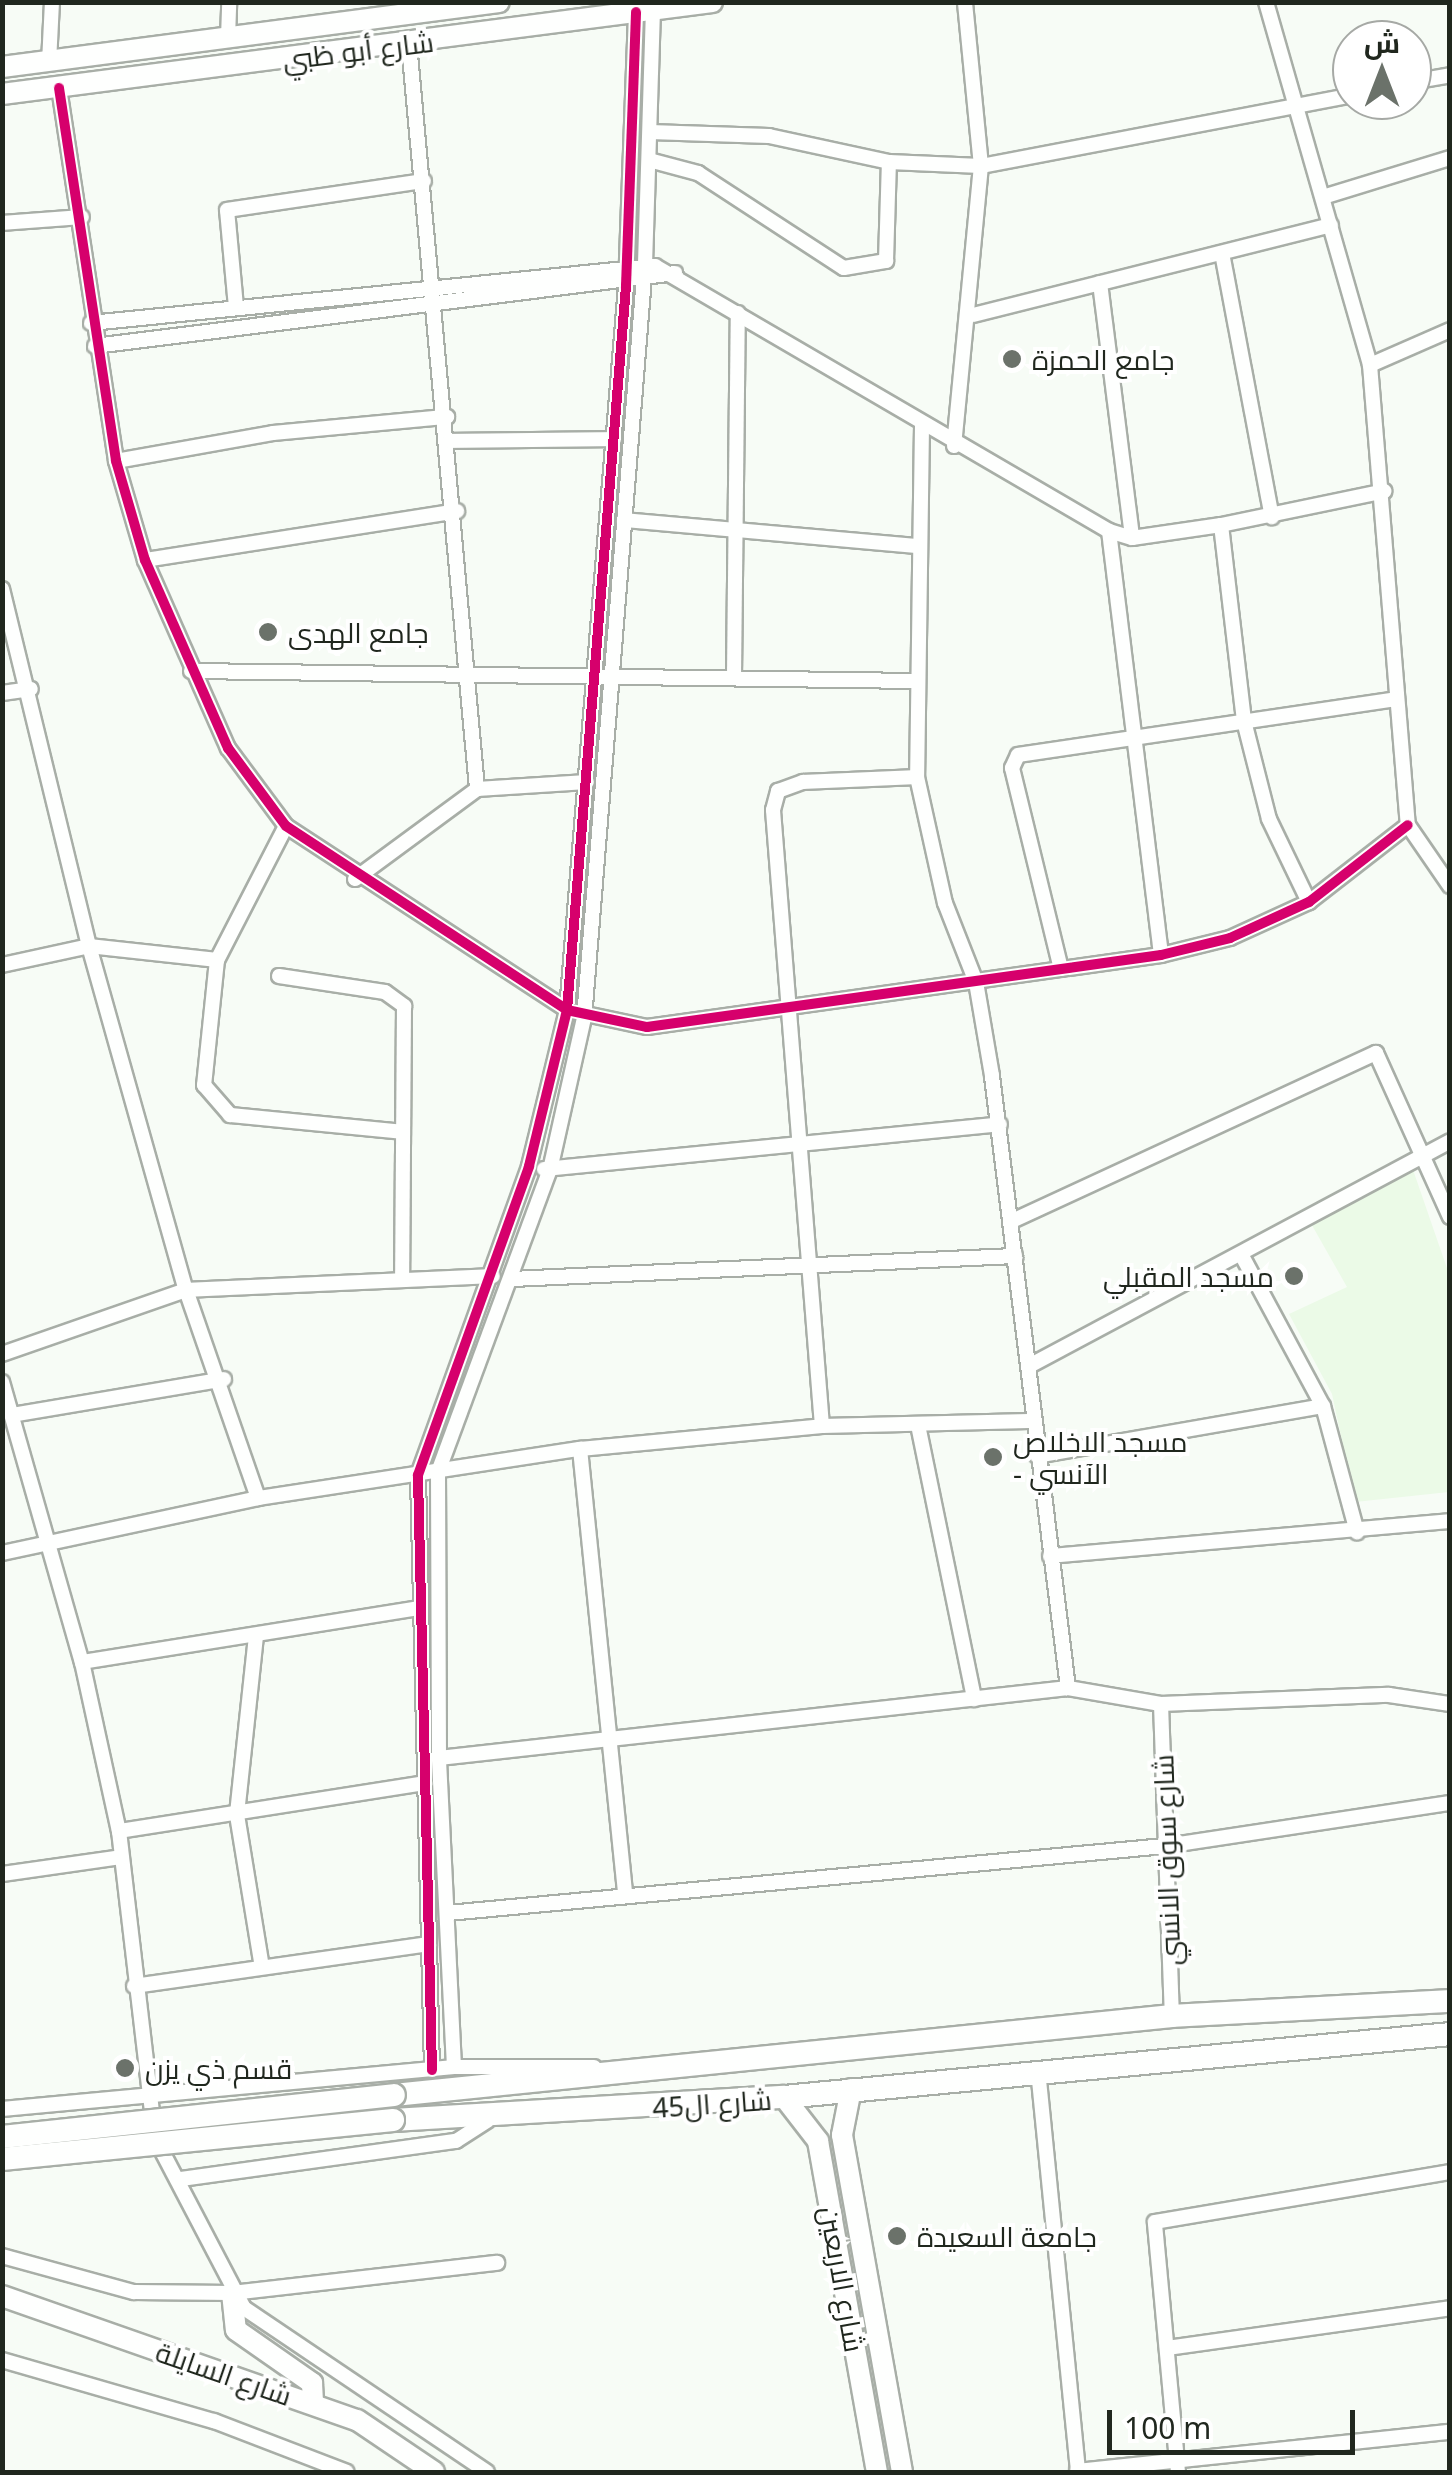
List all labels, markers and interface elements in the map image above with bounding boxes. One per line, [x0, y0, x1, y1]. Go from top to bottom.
north arrow [1332, 20, 1432, 120]
text: ش [1364, 23, 1400, 61]
street label: شارع أبو ظبي [281, 24, 435, 76]
place label: جامع الحمزة [1032, 342, 1174, 376]
marker: جامع الحمزة [1001, 348, 1023, 370]
place label: جامع الهدى [288, 615, 429, 649]
marker: جامع الهدى [257, 621, 279, 643]
place label: مسجد المقبلي [1103, 1259, 1274, 1293]
marker: مسجد المقبلي [1283, 1265, 1305, 1287]
place label: مسجد الاخلاص - الآنسي [1013, 1424, 1187, 1490]
marker: مسجد الاخلاص - الآنسي [982, 1446, 1004, 1468]
street label: شارع سوق الانسي [1146, 1754, 1186, 1966]
place label: قسم ذي يزن [145, 2051, 292, 2085]
marker: قسم ذي يزن [114, 2057, 136, 2079]
street label: شارع ال45 [651, 2082, 773, 2124]
street label: شارع الاربعين [814, 2203, 872, 2355]
place label: جامعة السعيدة [917, 2219, 1097, 2253]
marker: جامعة السعيدة [886, 2225, 908, 2247]
street label: شارع السايلة [152, 2334, 296, 2412]
scale bar [1112, 2390, 1360, 2452]
text: 100 m [1124, 2407, 1211, 2448]

